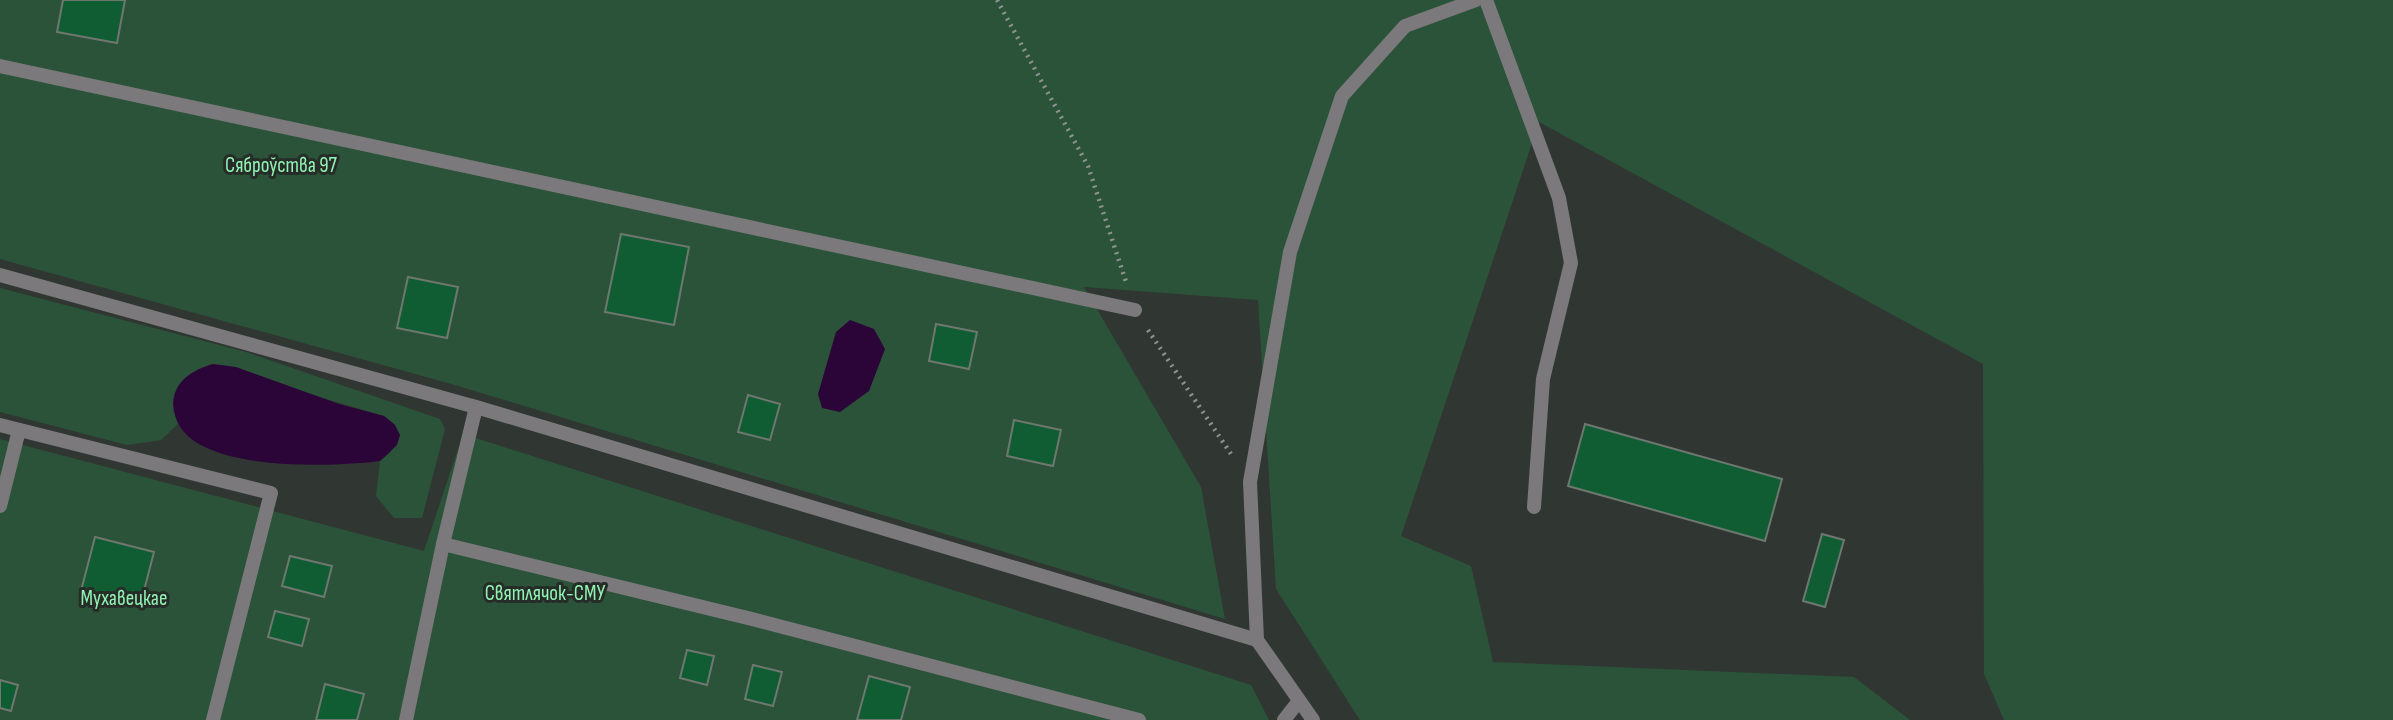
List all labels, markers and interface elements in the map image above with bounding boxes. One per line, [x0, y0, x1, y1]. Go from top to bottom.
park label: Сяброўства 97 [225, 153, 337, 178]
park label: Святлячок-СМУ [485, 581, 605, 606]
park label: Мухавецкае [81, 586, 167, 611]

